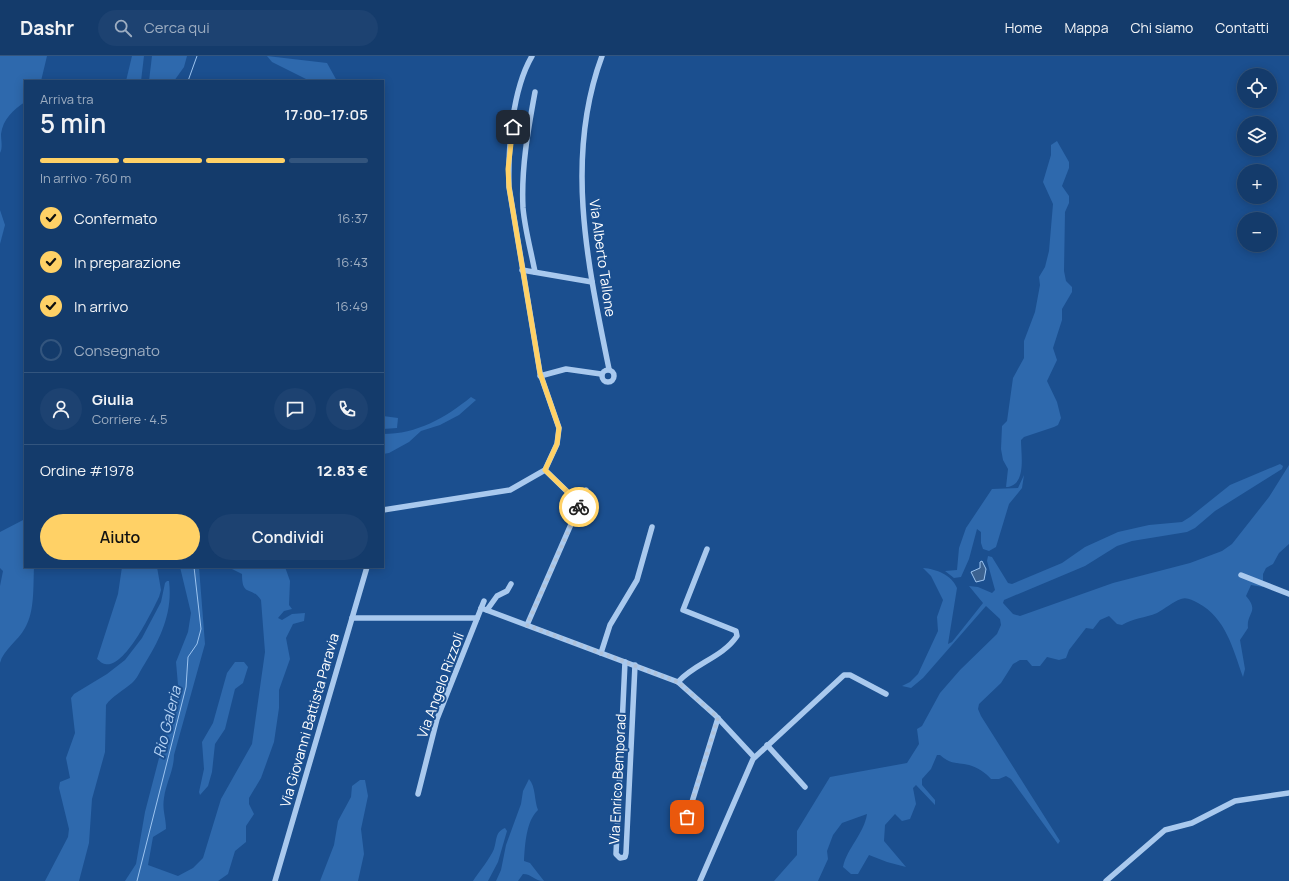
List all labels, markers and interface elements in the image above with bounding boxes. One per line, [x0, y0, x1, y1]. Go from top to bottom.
search box [98, 10, 378, 46]
text: Dashr [20, 15, 74, 41]
icon: search [112, 17, 134, 39]
text: Cerca qui [144, 17, 210, 38]
text: Home [1005, 18, 1043, 37]
text: Mappa [1065, 18, 1108, 37]
text: Chi siamo [1130, 18, 1193, 37]
text: Contatti [1215, 18, 1269, 37]
map controls [1237, 68, 1277, 252]
button: locate [1237, 68, 1277, 108]
text: Arriva tra [40, 90, 94, 108]
text: 17:00–17:05 [284, 104, 368, 125]
text: 5 min [40, 105, 106, 141]
pin [496, 110, 530, 144]
icon: home [502, 116, 524, 138]
button: layers [1237, 116, 1277, 156]
button: + [1237, 164, 1277, 204]
text: In arrivo · 760 m [40, 169, 131, 187]
street label: Via Alberto Tallone [585, 198, 621, 318]
icon: check [40, 207, 62, 229]
text: Confermato [74, 208, 157, 229]
text: 16:37 [337, 209, 368, 227]
button: − [1237, 212, 1277, 252]
icon: check [40, 251, 62, 273]
text: In preparazione [74, 252, 181, 273]
text: 16:43 [336, 253, 368, 271]
icon: check [40, 295, 62, 317]
text: In arrivo [74, 296, 128, 317]
text: 16:49 [335, 297, 368, 315]
text: Consegnato [74, 340, 160, 361]
button: person [40, 388, 82, 430]
button: chat [274, 388, 316, 430]
button: phone [326, 388, 368, 430]
text: Giulia [92, 389, 134, 410]
text: Corriere · 4.5 [92, 410, 168, 428]
text: Ordine #1978 [40, 460, 134, 481]
text: 12.83 € [317, 460, 368, 481]
courier [559, 487, 599, 527]
icon: bike [568, 496, 590, 518]
button: Aiuto [40, 514, 200, 560]
button: Condividi [208, 514, 368, 560]
street label: Via Angelo Rizzoli [412, 630, 468, 740]
street label: Via Giovanni Battista Paravia [275, 631, 343, 809]
water label: Rio Galeria [148, 683, 186, 760]
street label: Via Enrico Bemporad [604, 713, 630, 845]
pin [670, 800, 704, 834]
icon: bag [676, 806, 698, 828]

